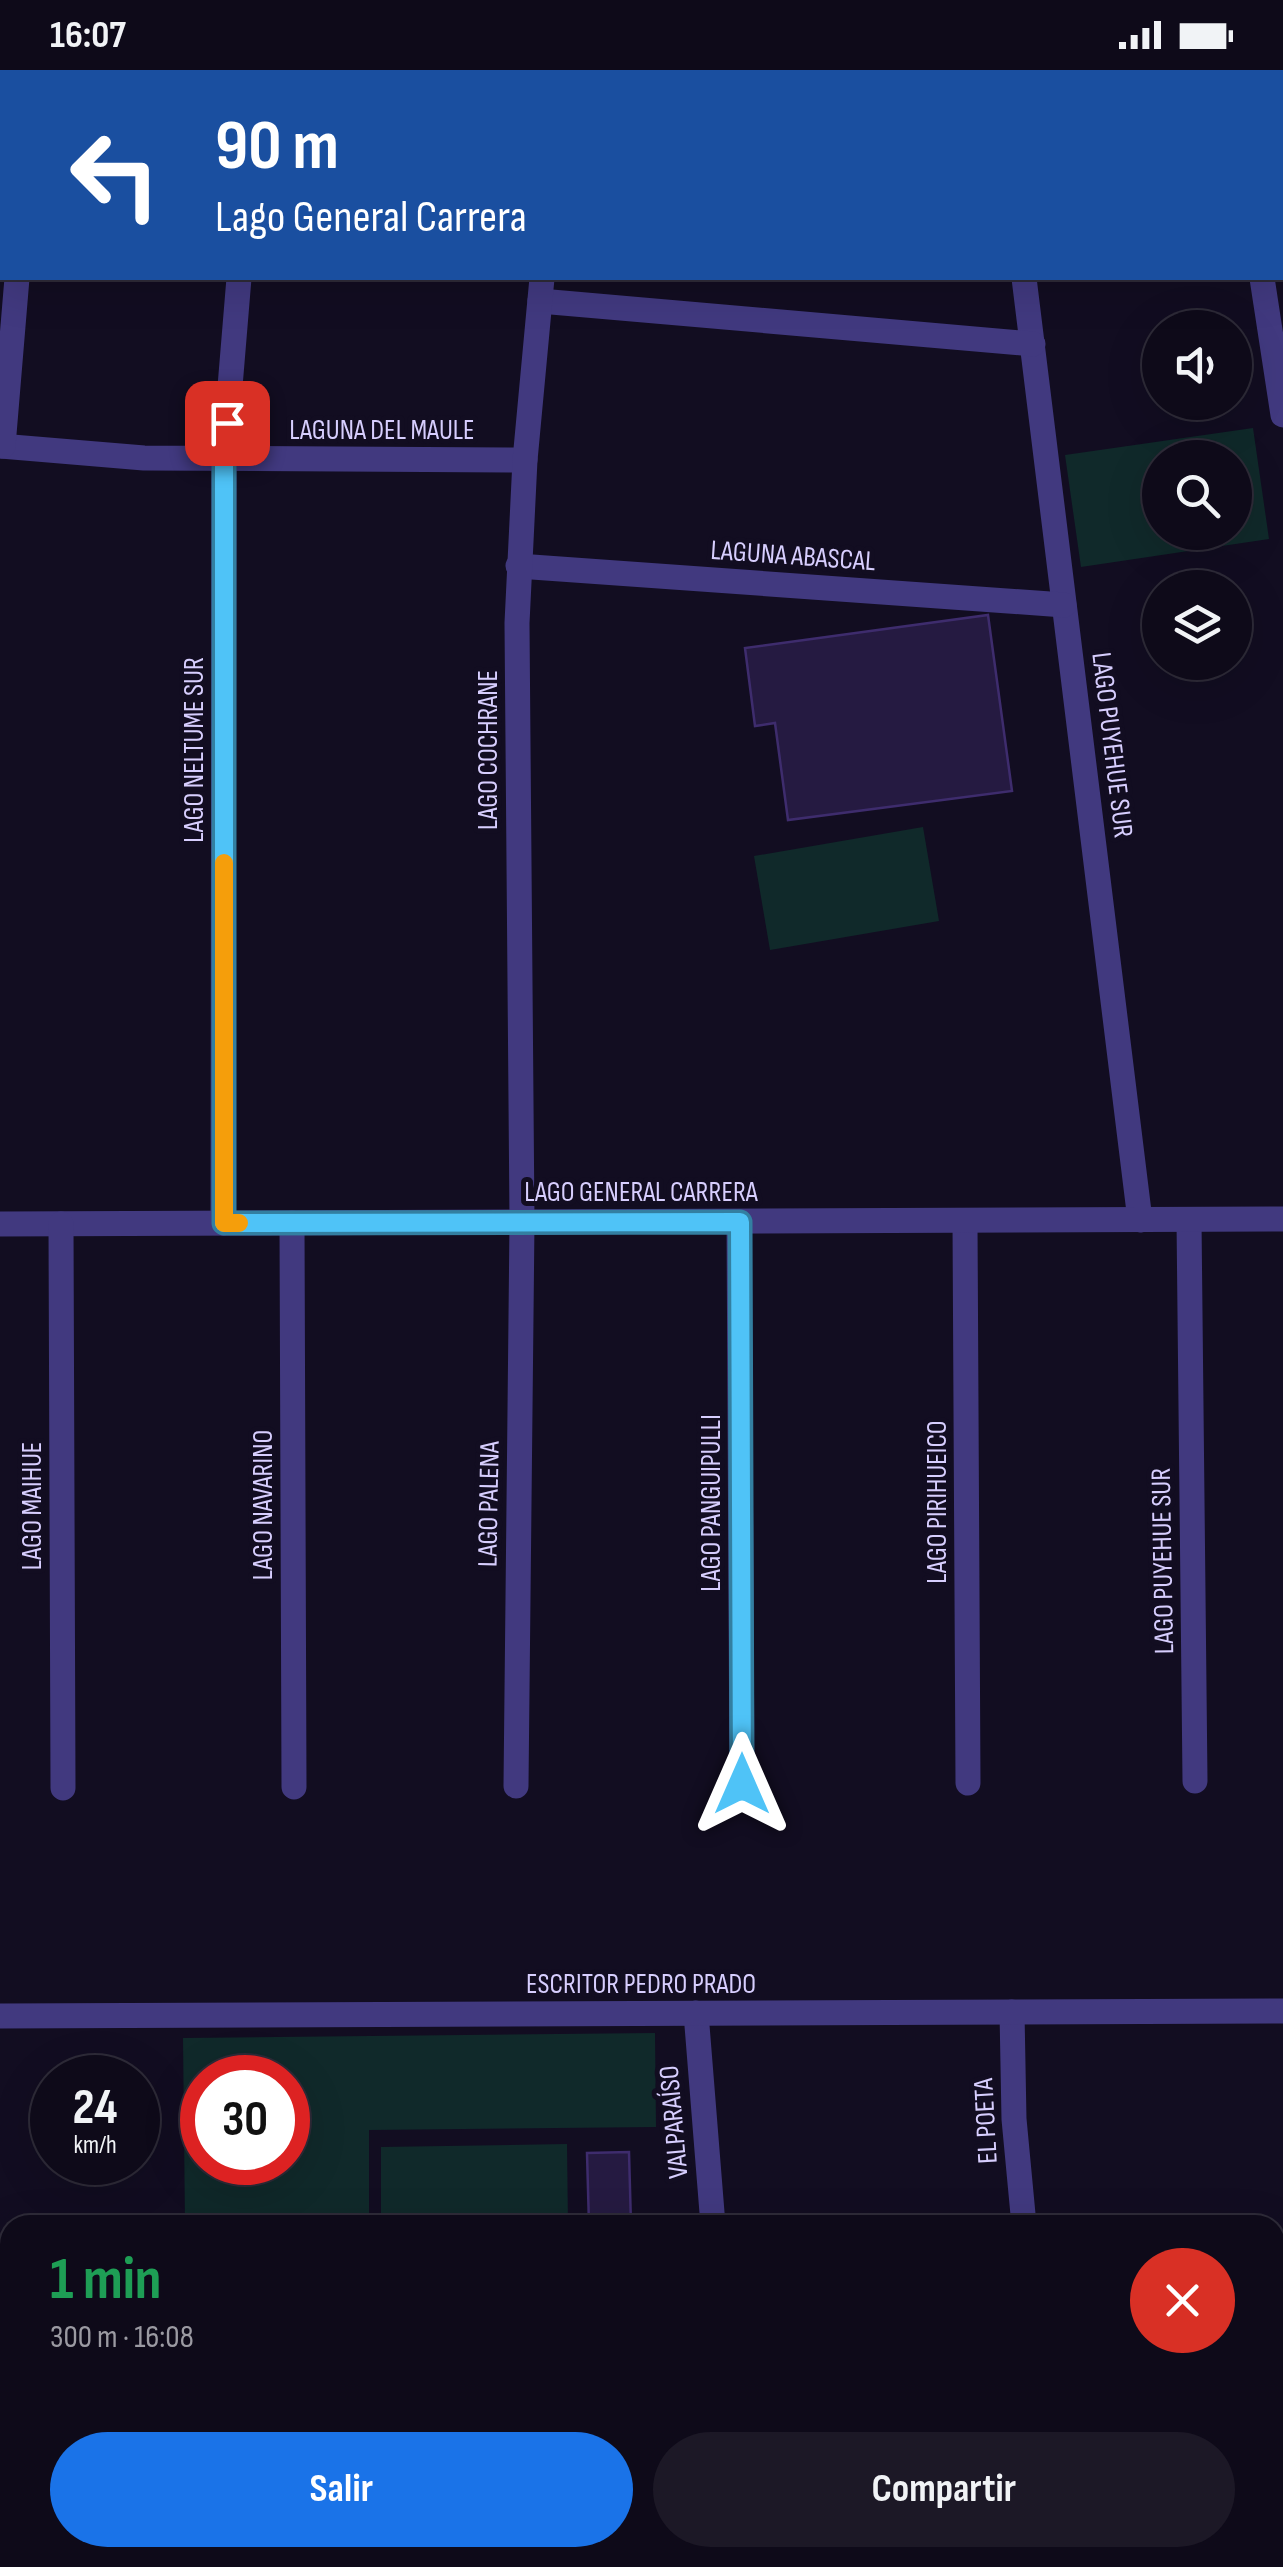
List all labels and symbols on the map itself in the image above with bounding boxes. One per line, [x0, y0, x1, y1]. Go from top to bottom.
pin [185, 381, 270, 466]
street label: LAGUNA DEL MAULE [289, 414, 475, 447]
street label: LAGUNA ABASCAL [709, 534, 877, 578]
street label: LAGO PUYEHUE SUR [1084, 650, 1140, 840]
street label: LAGO NELTUME SUR [178, 657, 211, 843]
street label: LAGO COCHRANE [472, 670, 505, 830]
street label: LAGO GENERAL CARRERA [524, 1176, 759, 1209]
street label: LAGO PANGUIPULLI [695, 1414, 728, 1592]
street label: LAGO PIRIHUEICO [921, 1420, 954, 1584]
street label: LAGO NAVARINO [247, 1430, 280, 1580]
street label: LAGO PALENA [471, 1440, 507, 1567]
street label: LAGO MAIHUE [16, 1442, 49, 1570]
street label: LAGO PUYEHUE SUR [1145, 1467, 1181, 1654]
position arrow [690, 1732, 794, 1836]
street label: ESCRITOR PEDRO PRADO [526, 1968, 756, 2001]
speed limit sign: 30 [180, 2055, 310, 2185]
street label: VALPARAÍSO [653, 2064, 695, 2180]
street label: EL POETA [967, 2076, 1005, 2165]

